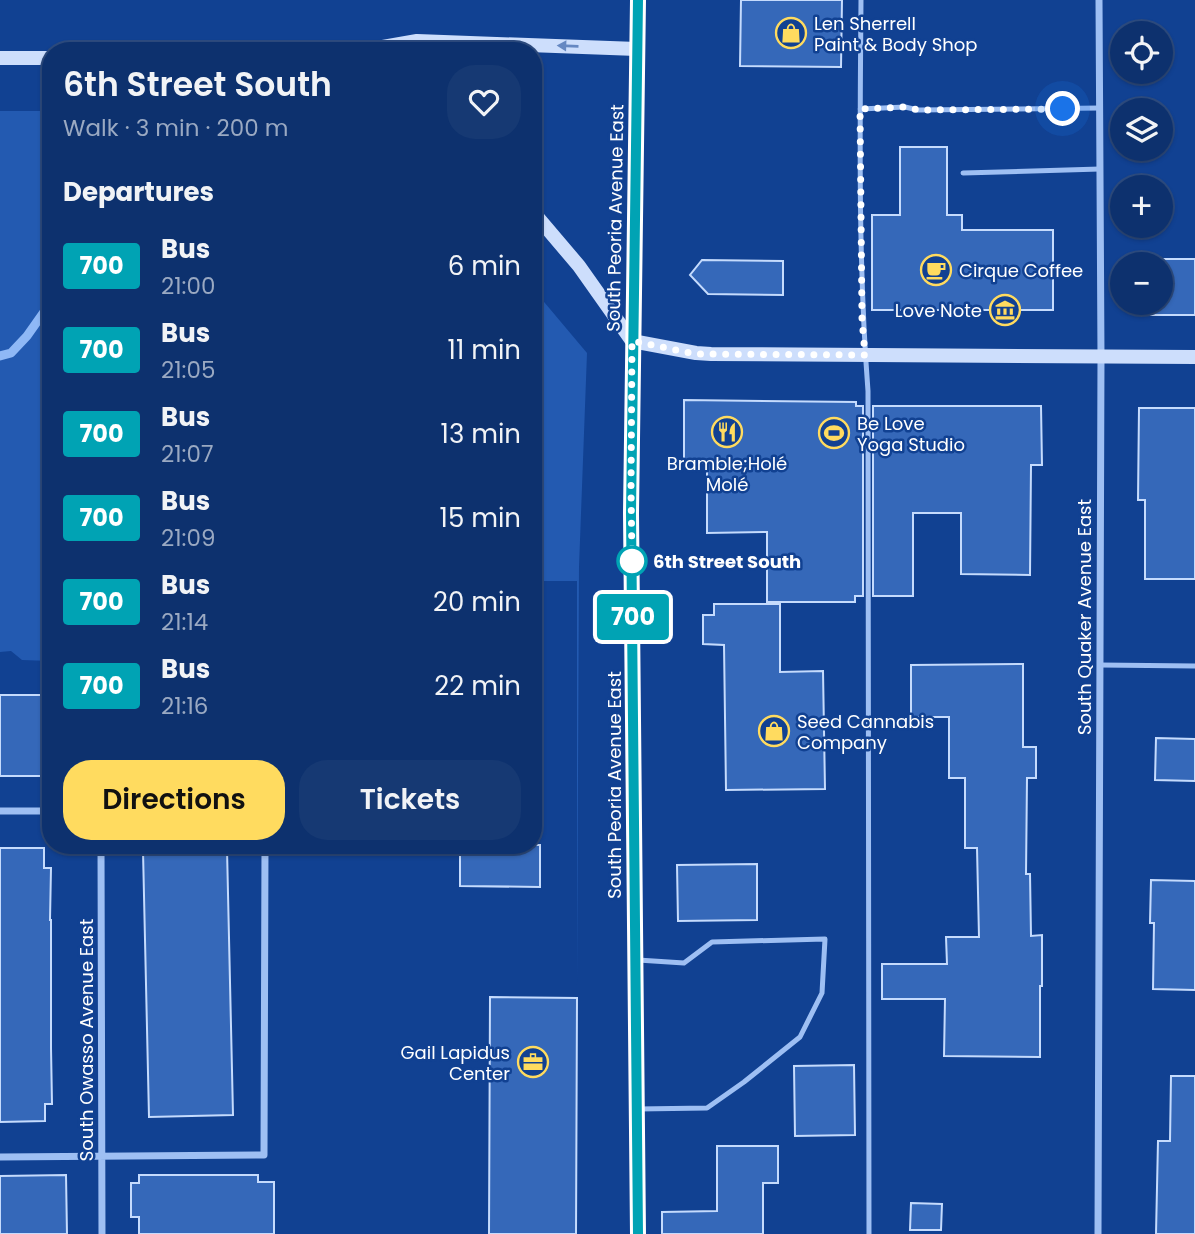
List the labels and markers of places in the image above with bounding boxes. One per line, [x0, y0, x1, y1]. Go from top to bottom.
place label: Len Sherrell Paint & Body Shop [814, 11, 977, 57]
shop icon: Len Sherrell Paint & Body Shop [774, 16, 808, 50]
cafe icon: Cirque Coffee [919, 253, 953, 287]
place label: Cirque Coffee [959, 258, 1083, 283]
museum icon: Love Note [988, 293, 1022, 327]
place label: Love Note [895, 298, 982, 323]
place label: Be Love Yoga Studio [857, 411, 965, 457]
restaurant icon: Bramble;Holé Molé [710, 415, 744, 449]
sports icon: Be Love Yoga Studio [817, 416, 851, 450]
place label: Bramble;Holé Molé [667, 451, 787, 497]
marker: 6th Street South [617, 546, 647, 576]
place label: 6th Street South [653, 549, 801, 574]
place label: Seed Cannabis Company [797, 709, 934, 755]
shop icon: Seed Cannabis Company [757, 714, 791, 748]
place label: Gail Lapidus Center [401, 1040, 510, 1086]
office icon: Gail Lapidus Center [516, 1045, 550, 1079]

